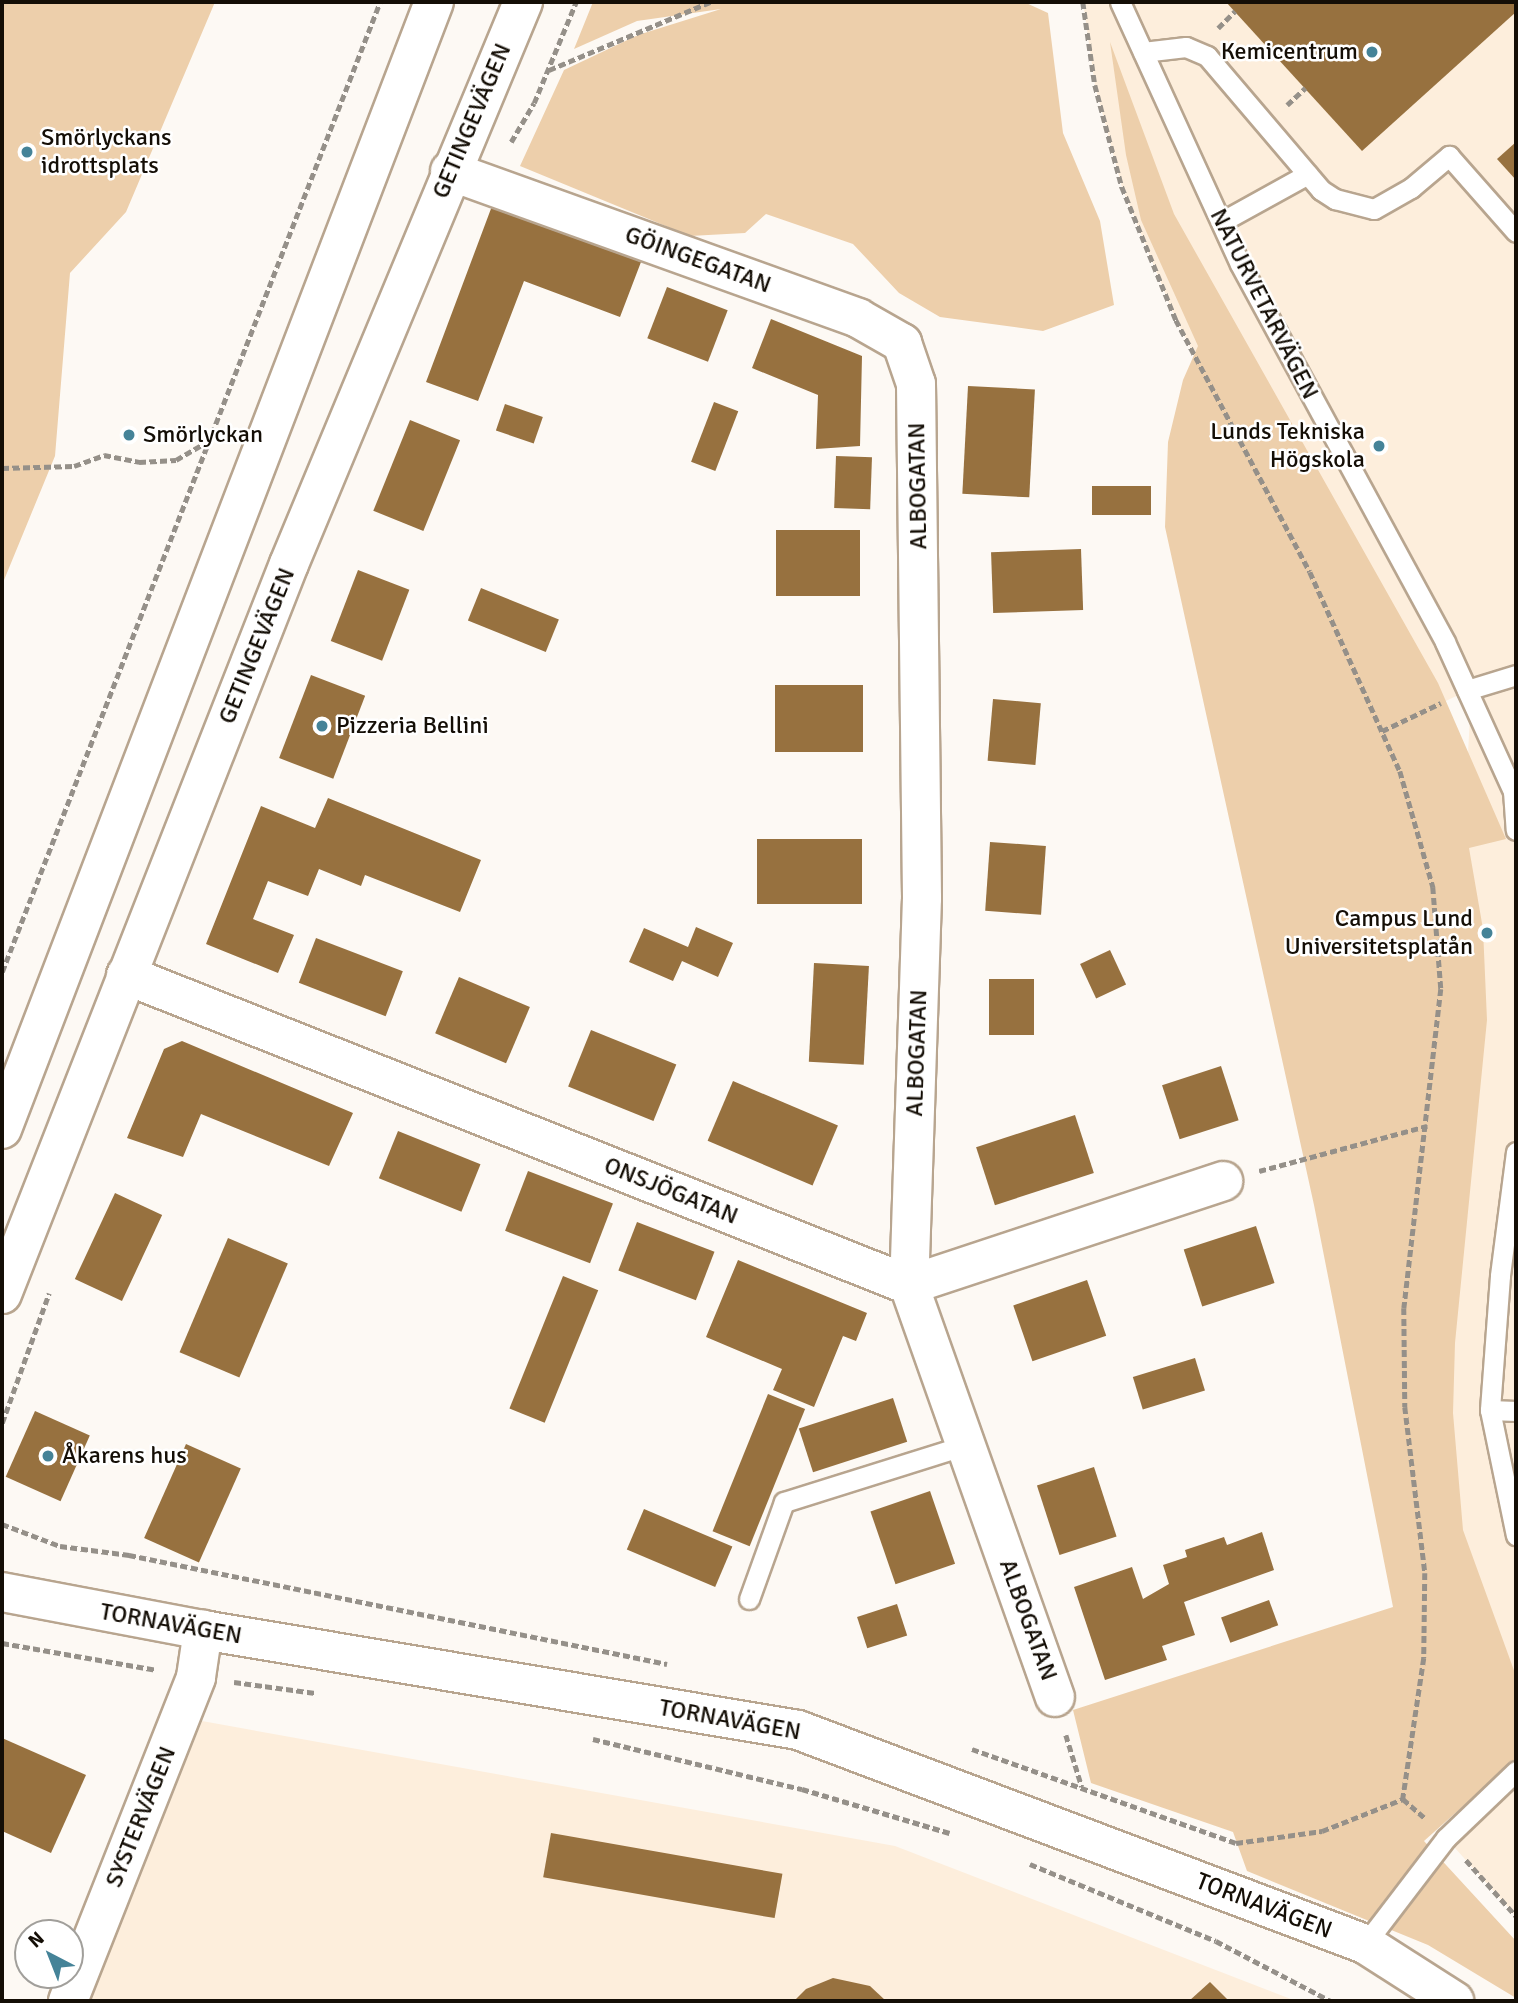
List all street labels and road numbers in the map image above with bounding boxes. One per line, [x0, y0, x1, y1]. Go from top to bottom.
street label: GETINGEVÄGEN [426, 39, 518, 203]
street label: NATURVETARVÄGEN [1203, 204, 1325, 404]
street label: GÖINGEGATAN [621, 220, 775, 300]
street label: ALBOGATAN [902, 422, 934, 550]
street label: GETINGEVÄGEN [213, 564, 301, 728]
street label: ALBOGATAN [900, 989, 934, 1117]
street label: ONSJÖGATAN [600, 1151, 742, 1231]
street label: ALBOGATAN [993, 1555, 1063, 1685]
street label: TORNAVÄGEN [98, 1597, 244, 1651]
street label: TORNAVÄGEN [657, 1693, 803, 1747]
street label: SYSTERVÄGEN [100, 1742, 182, 1892]
street label: TORNAVÄGEN [1192, 1867, 1336, 1945]

